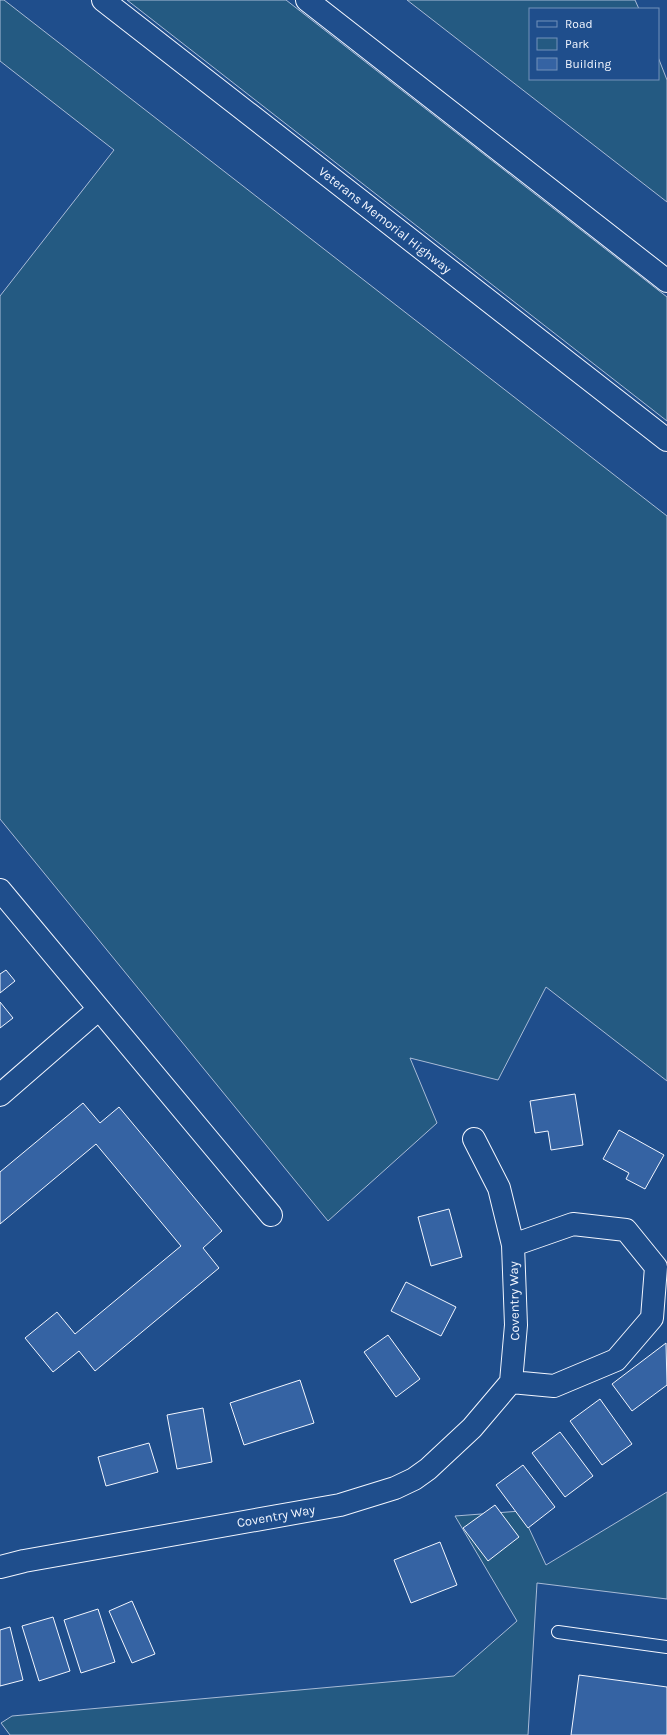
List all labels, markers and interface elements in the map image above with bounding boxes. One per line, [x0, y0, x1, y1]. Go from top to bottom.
legend [529, 8, 659, 80]
text: Road [565, 17, 593, 31]
text: Park [565, 37, 590, 51]
text: Building [565, 57, 612, 71]
street label: Veterans Memorial Highway [316, 163, 454, 277]
street label: Coventry Way [506, 1261, 522, 1341]
street label: Coventry Way [236, 1502, 316, 1530]

